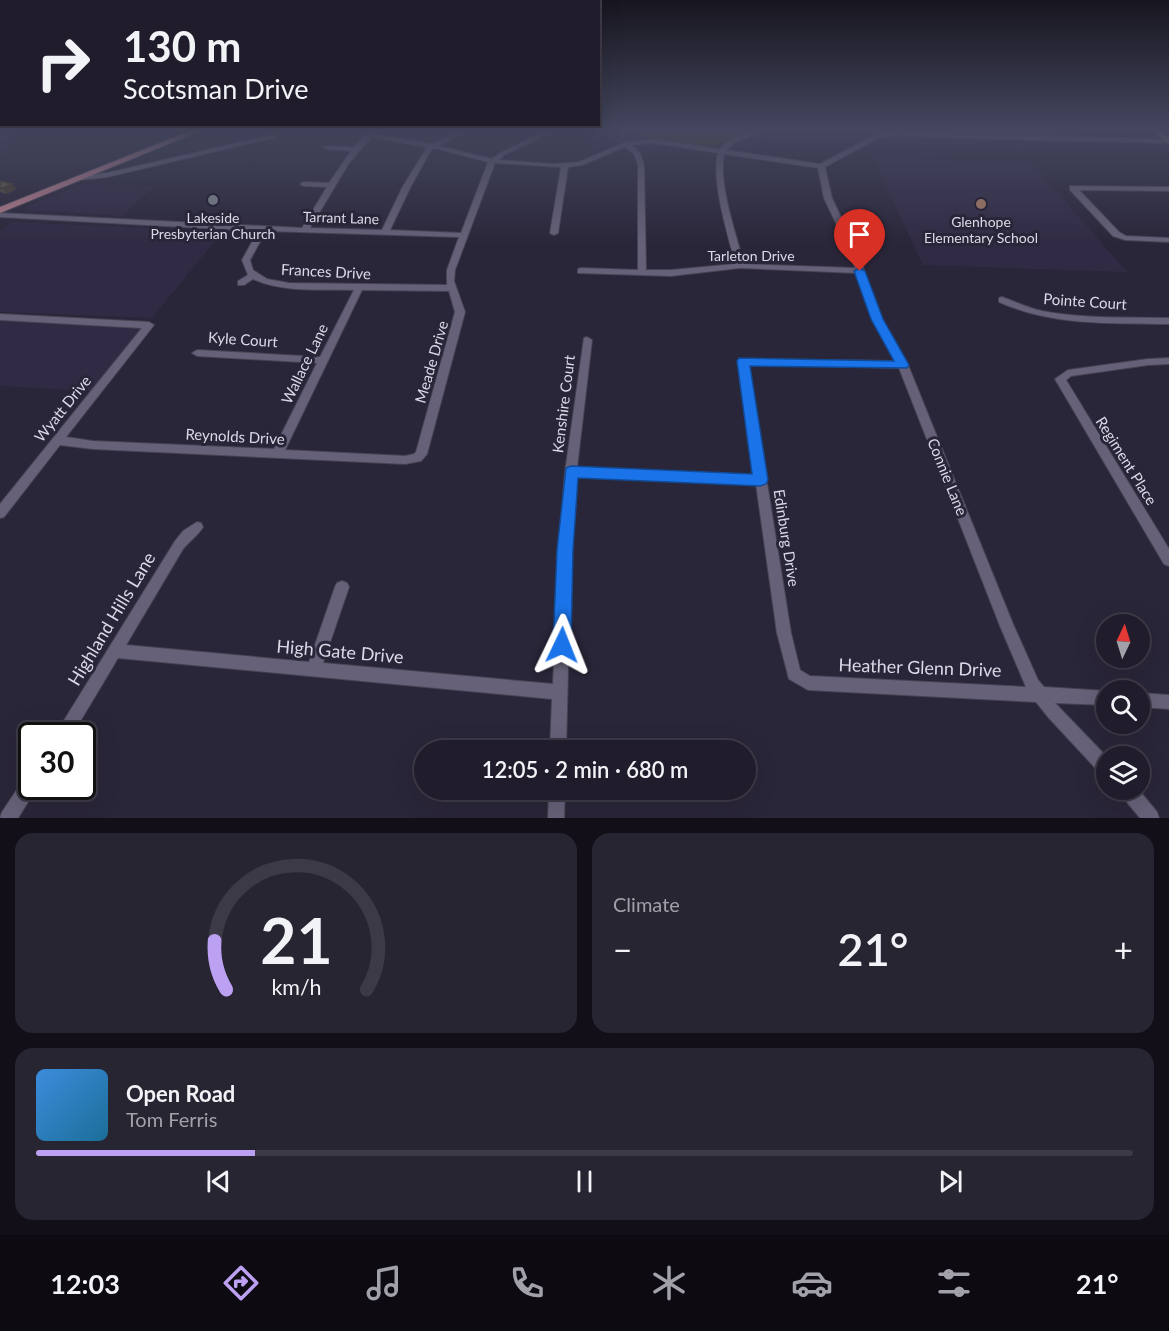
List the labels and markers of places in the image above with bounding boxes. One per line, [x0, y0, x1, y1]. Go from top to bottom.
marker: Lakeside Presbyterian Church [206, 193, 220, 207]
marker: Glenhope Elementary School [974, 197, 988, 211]
place label: Lakeside Presbyterian Church [151, 209, 275, 242]
pin [834, 209, 885, 271]
place label: Glenhope Elementary School [924, 213, 1038, 246]

